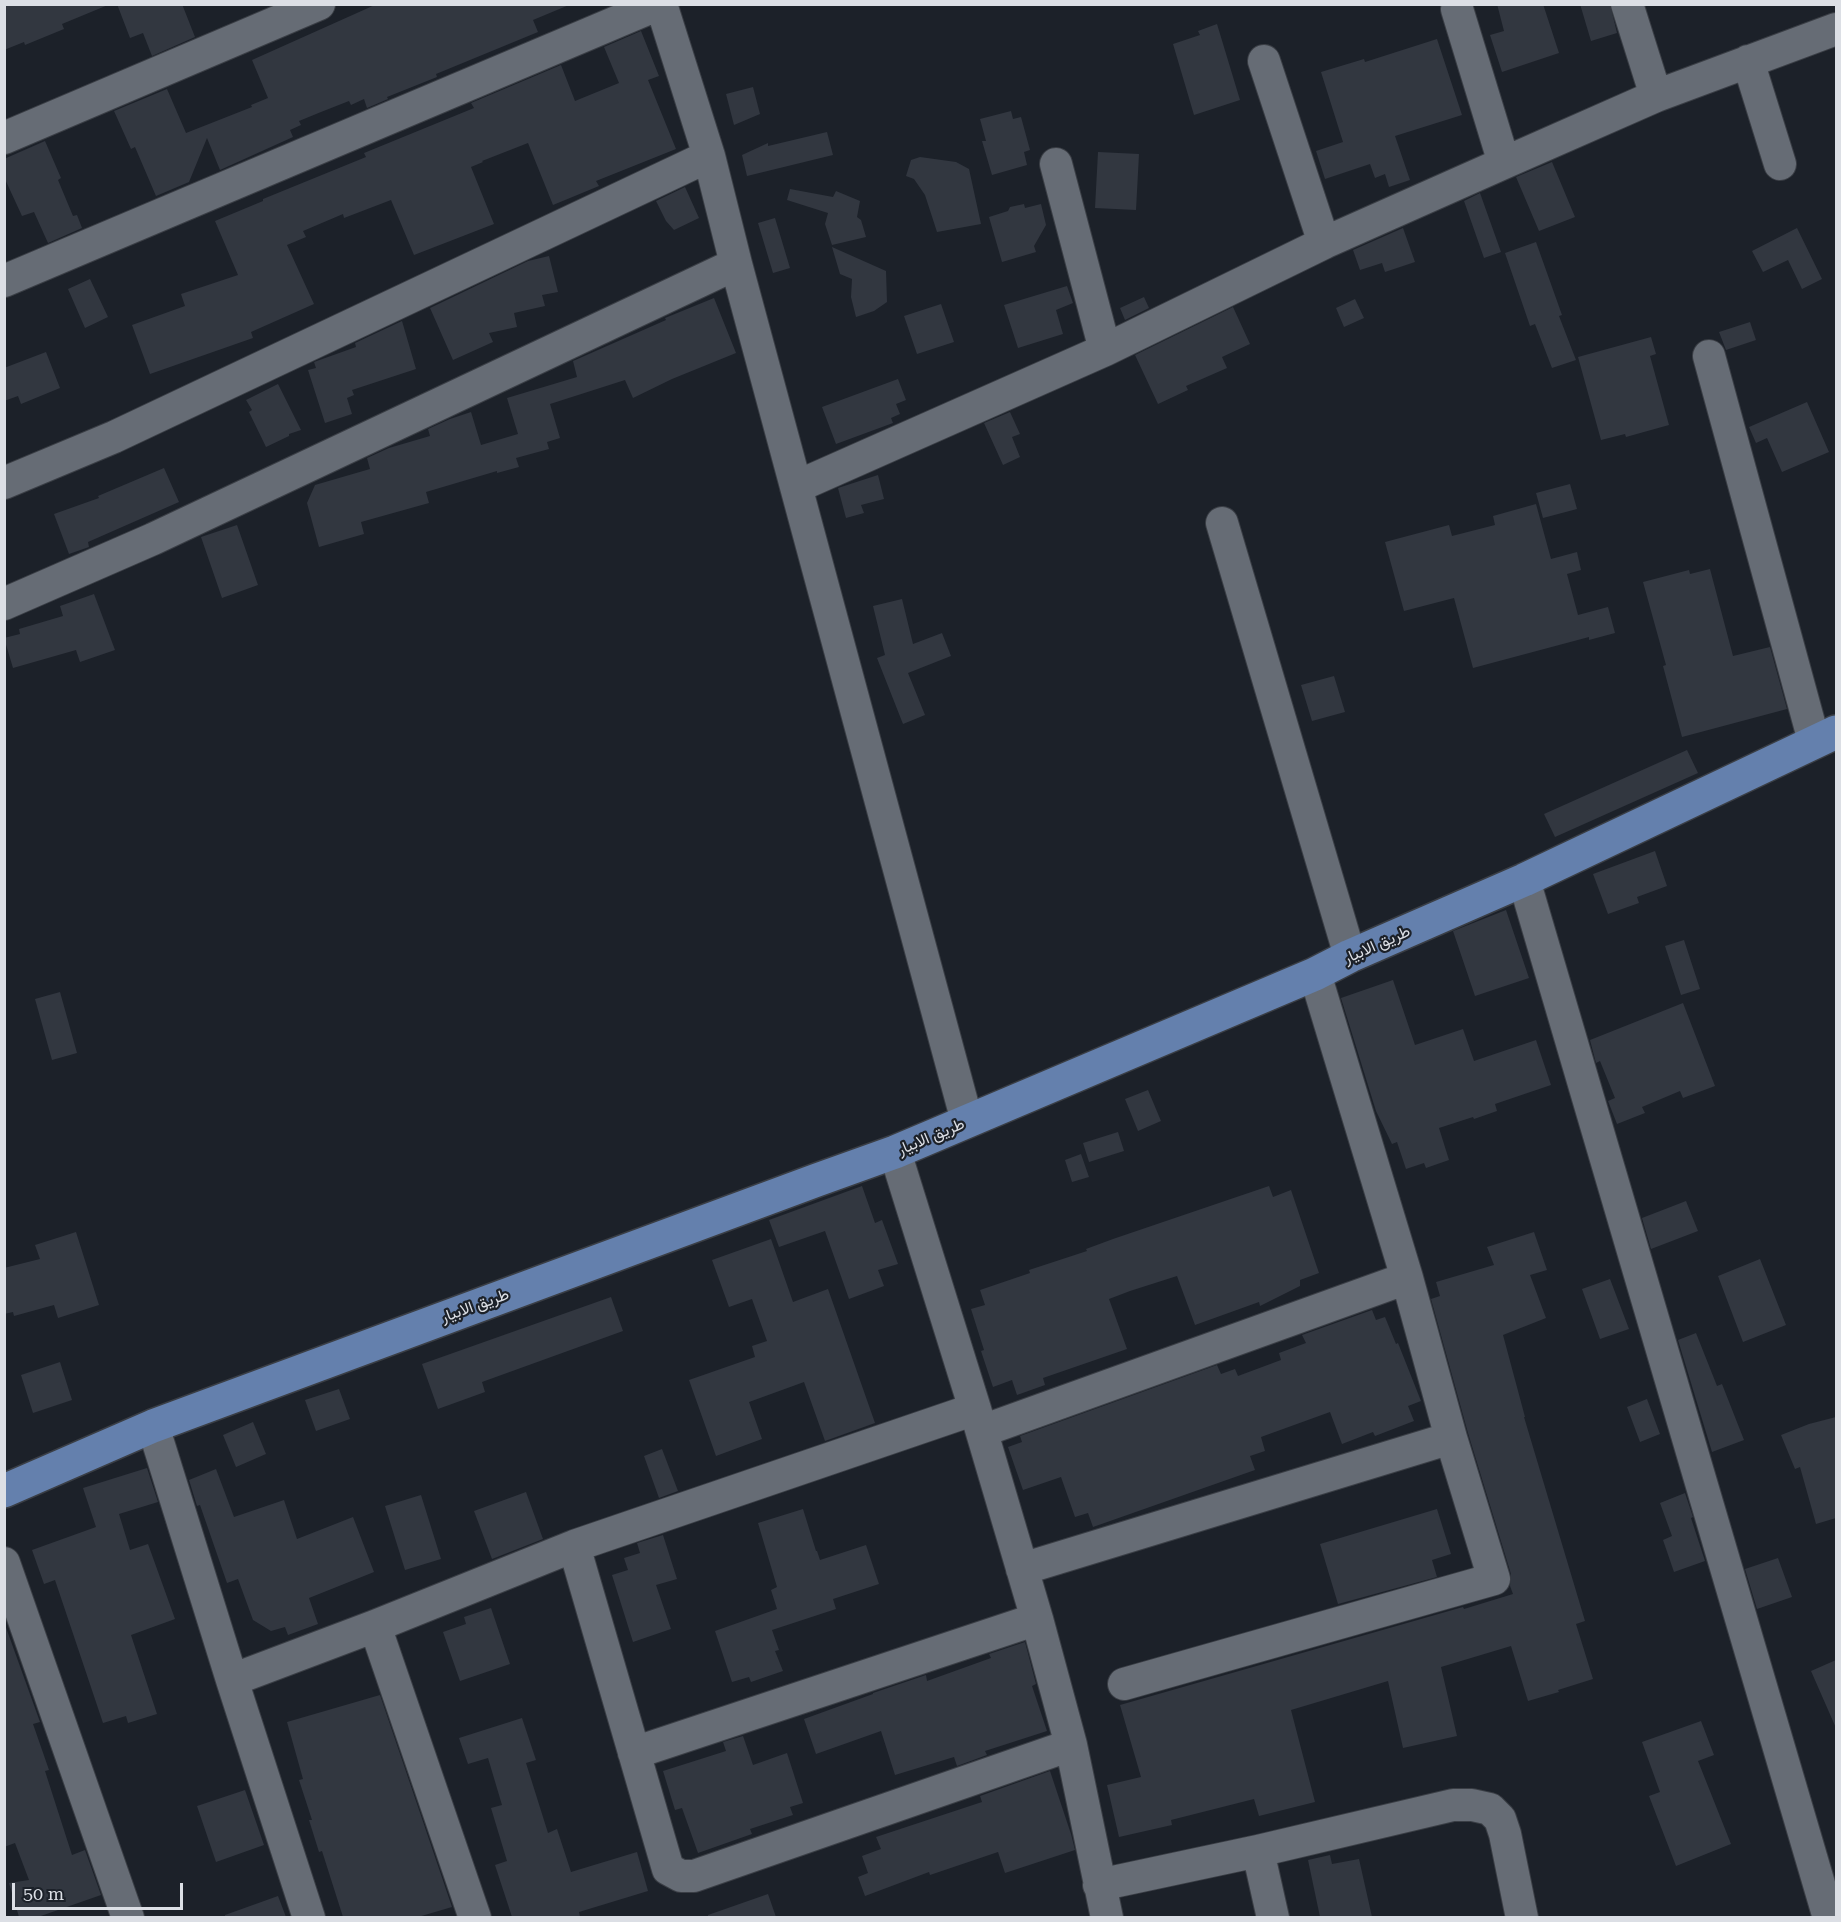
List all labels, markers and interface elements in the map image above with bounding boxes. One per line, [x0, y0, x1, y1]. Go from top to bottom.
street label: طريق الابيار [1341, 922, 1413, 968]
street label: طريق الابيار [895, 1114, 967, 1160]
street label: طريق الابيار [438, 1285, 512, 1327]
scale bar [15, 1871, 186, 1909]
text: 50 m [23, 1883, 64, 1904]

